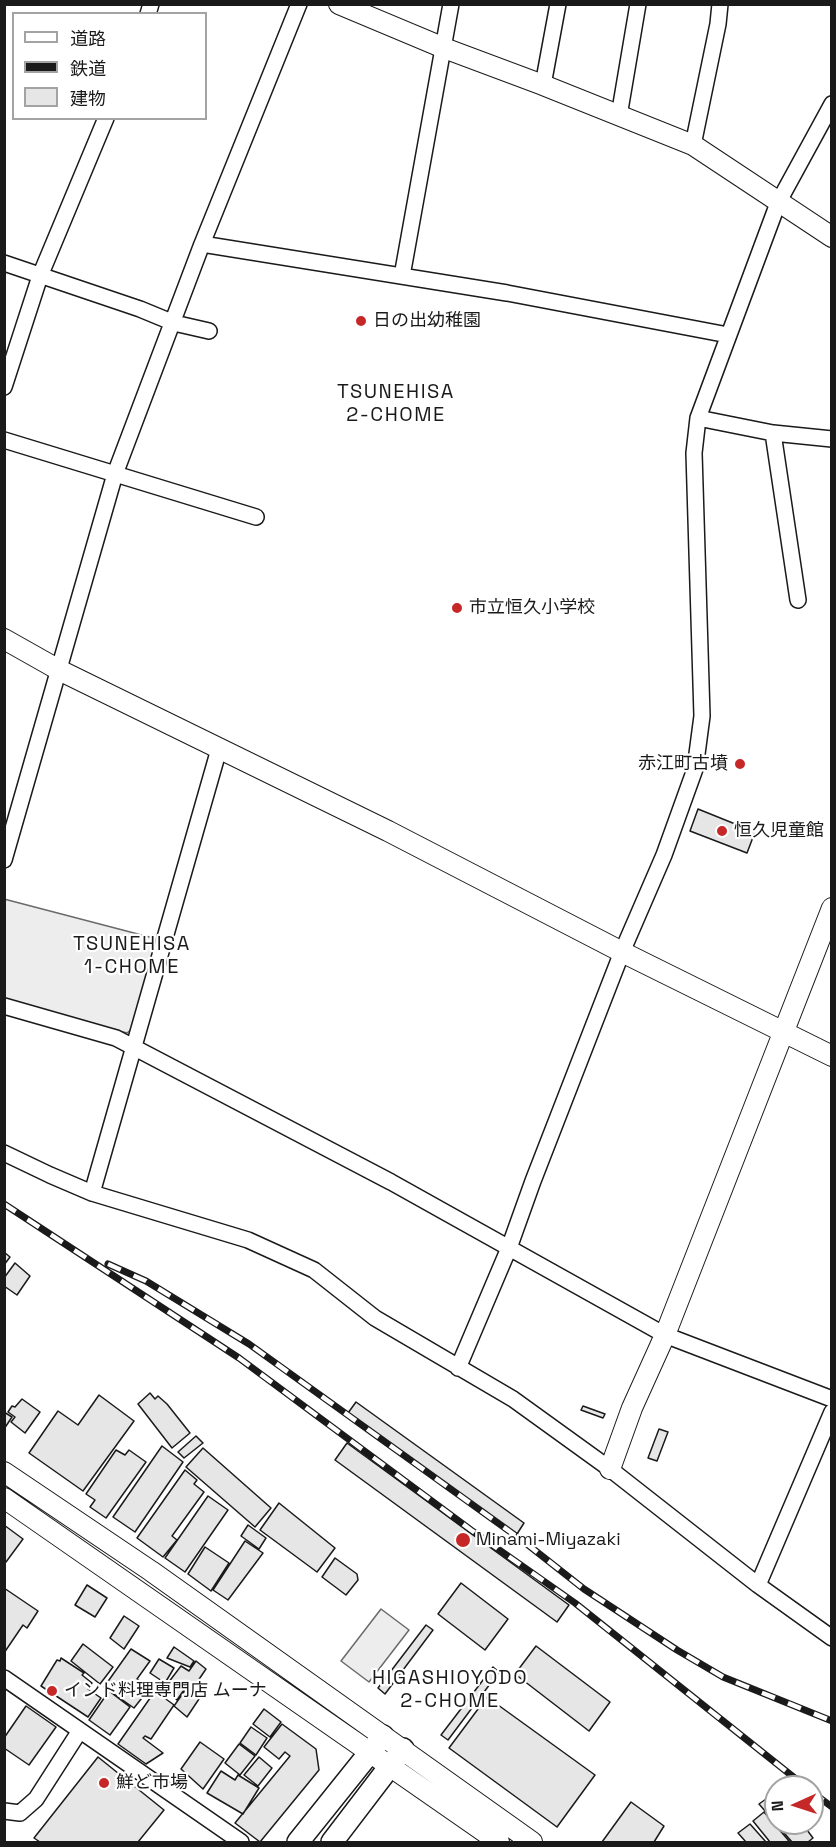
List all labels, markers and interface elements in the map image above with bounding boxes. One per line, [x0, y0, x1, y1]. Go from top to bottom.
legend [12, 12, 207, 120]
text: 道路 [70, 27, 106, 50]
text: 鉄道 [70, 57, 106, 80]
text: 建物 [70, 87, 106, 110]
place label: 日の出幼稚園 [373, 310, 481, 332]
marker: 日の出幼稚園 [354, 314, 368, 328]
district label: TSUNEHISA 2-CHOME [337, 381, 455, 428]
place label: 市立恒久小学校 [469, 597, 595, 619]
marker: 市立恒久小学校 [450, 601, 464, 615]
place label: 赤江町古墳 [638, 753, 728, 775]
marker: 赤江町古墳 [733, 757, 747, 771]
place label: 恒久児童館 [734, 820, 824, 842]
marker: 恒久児童館 [715, 824, 729, 838]
district label: TSUNEHISA 1-CHOME [73, 933, 191, 980]
place label: Minami-Miyazaki [476, 1529, 621, 1551]
marker: Minami-Miyazaki [454, 1531, 472, 1549]
district label: HIGASHIOYODO 2-CHOME [372, 1667, 528, 1714]
place label: インド料理専門店 ムーナ [64, 1680, 267, 1702]
marker: インド料理専門店 ムーナ [45, 1684, 59, 1698]
place label: 鮮ど市場 [116, 1772, 188, 1794]
north arrow [764, 1775, 824, 1835]
marker: 鮮ど市場 [97, 1776, 111, 1790]
text: N [767, 1800, 788, 1812]

